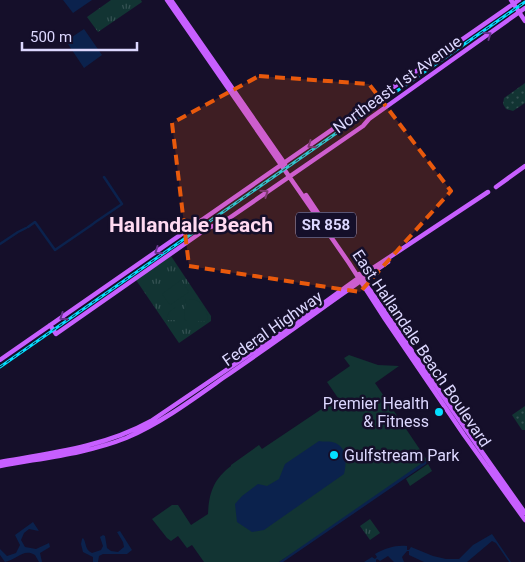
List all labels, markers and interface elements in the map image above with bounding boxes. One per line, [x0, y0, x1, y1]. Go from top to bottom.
scale bar [22, 20, 138, 52]
text: 500 m [30, 28, 72, 46]
street label: Northeast 1st Avenue [329, 32, 465, 137]
one-way arrow [482, 32, 491, 41]
one-way arrow [307, 139, 317, 148]
one-way arrow [259, 190, 269, 199]
road number: SR 858 [296, 212, 356, 238]
district label: Hallandale Beach [109, 213, 273, 237]
one-way arrow [155, 245, 164, 254]
street label: East Hallandale Beach Boulevard [348, 246, 495, 451]
street label: Federal Highway [219, 287, 326, 370]
one-way arrow [59, 311, 69, 320]
place label: Premier Health & Fitness [323, 394, 429, 431]
marker: Premier Health & Fitness [433, 406, 445, 418]
place label: Gulfstream Park [344, 446, 460, 465]
marker: Gulfstream Park [328, 449, 340, 461]

